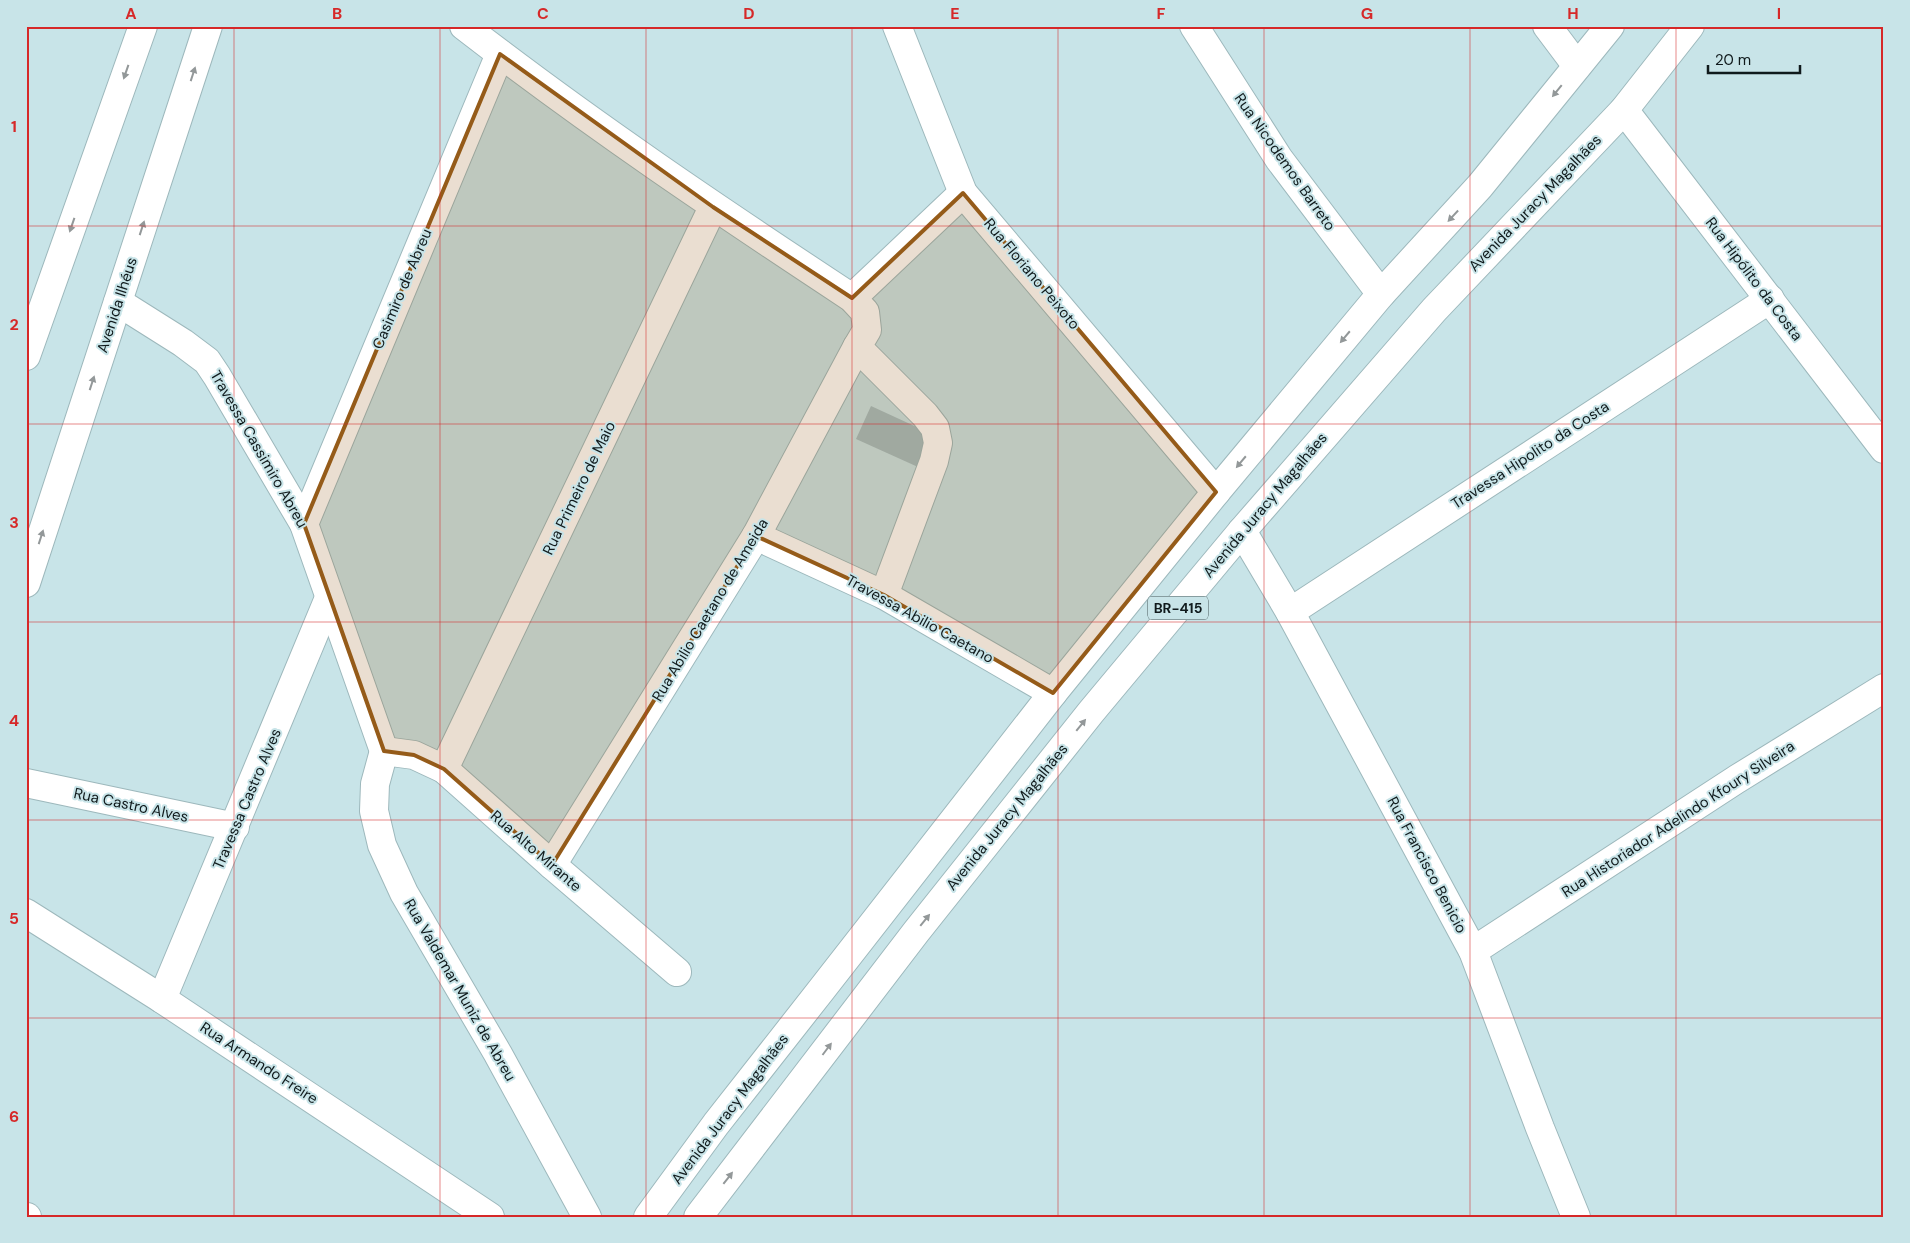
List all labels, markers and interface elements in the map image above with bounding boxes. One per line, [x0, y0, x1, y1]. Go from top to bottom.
text: A [125, 3, 137, 24]
text: B [332, 3, 342, 24]
text: C [537, 3, 549, 24]
text: D [743, 3, 755, 24]
text: E [950, 3, 960, 24]
text: F [1157, 3, 1166, 24]
text: G [1361, 3, 1373, 24]
text: H [1567, 3, 1579, 24]
text: I [1777, 3, 1781, 24]
scale bar [1708, 42, 1800, 74]
text: 20 m [1715, 50, 1751, 70]
one-way arrow [122, 65, 130, 80]
one-way arrow [189, 66, 197, 81]
one-way arrow [1551, 84, 1562, 97]
street label: Rua Nicodemos Barreto [1230, 89, 1340, 235]
text: 1 [11, 116, 17, 137]
street label: Avenida Juracy Magalhães [1464, 130, 1606, 276]
one-way arrow [1447, 209, 1459, 221]
street label: Rua Hipólito da Costa [1701, 213, 1807, 345]
street label: Rua Floriano Peixoto [980, 214, 1085, 334]
one-way arrow [68, 218, 75, 233]
one-way arrow [139, 220, 147, 235]
street label: Casimiro de Abreu [368, 226, 436, 352]
street label: Avenida Ilhéus [92, 255, 142, 355]
text: 2 [9, 314, 19, 335]
one-way arrow [1340, 331, 1351, 343]
street label: Travessa Cassimiro Abreu [206, 367, 312, 531]
one-way arrow [89, 375, 96, 390]
street label: Travessa Hipolito da Costa [1447, 396, 1613, 514]
street label: Rua Primeiro de Maio [538, 418, 620, 558]
street label: Avenida Juracy Magalhães [1198, 428, 1332, 582]
one-way arrow [1235, 455, 1246, 468]
text: 3 [9, 512, 19, 533]
street label: Rua Abilio Caetano de Ameida [647, 515, 773, 705]
one-way arrow [38, 529, 46, 544]
street label: Travessa Abilio Caetano [843, 570, 997, 668]
road number: BR-415 [1148, 596, 1208, 620]
text: 4 [9, 710, 19, 731]
one-way arrow [1076, 719, 1087, 732]
street label: Travessa Castro Alves [208, 725, 286, 873]
street label: Rua Historiador Adelindo Kfoury Silveira [1558, 736, 1798, 902]
street label: Avenida Juracy Magalhães [942, 740, 1072, 894]
street label: Rua Castro Alves [72, 783, 190, 827]
street label: Rua Francisco Benicio [1382, 793, 1472, 937]
street label: Rua Alto Mirante [486, 806, 586, 896]
street label: Rua Valdemar Muniz de Abreu [400, 895, 520, 1085]
text: 5 [9, 908, 19, 929]
one-way arrow [920, 914, 931, 927]
street label: Rua Armando Freire [196, 1017, 322, 1109]
street label: Avenida Juracy Magalhães [667, 1030, 793, 1188]
one-way arrow [821, 1043, 832, 1056]
text: 6 [9, 1106, 19, 1127]
one-way arrow [722, 1172, 733, 1185]

